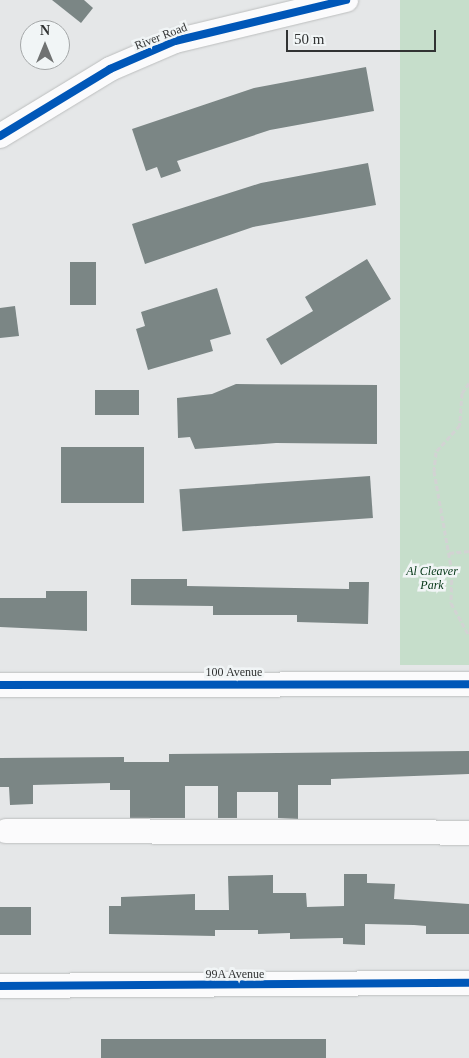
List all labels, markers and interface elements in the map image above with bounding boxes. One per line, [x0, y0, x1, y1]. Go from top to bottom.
north arrow [20, 20, 70, 70]
street label: River Road [133, 20, 189, 54]
scale bar [289, 20, 439, 52]
text: N [40, 23, 50, 38]
text: 50 m [294, 31, 324, 47]
park label: Al Cleaver Park [406, 565, 458, 593]
street label: 100 Avenue [205, 666, 263, 680]
street label: 99A Avenue [205, 968, 265, 982]

